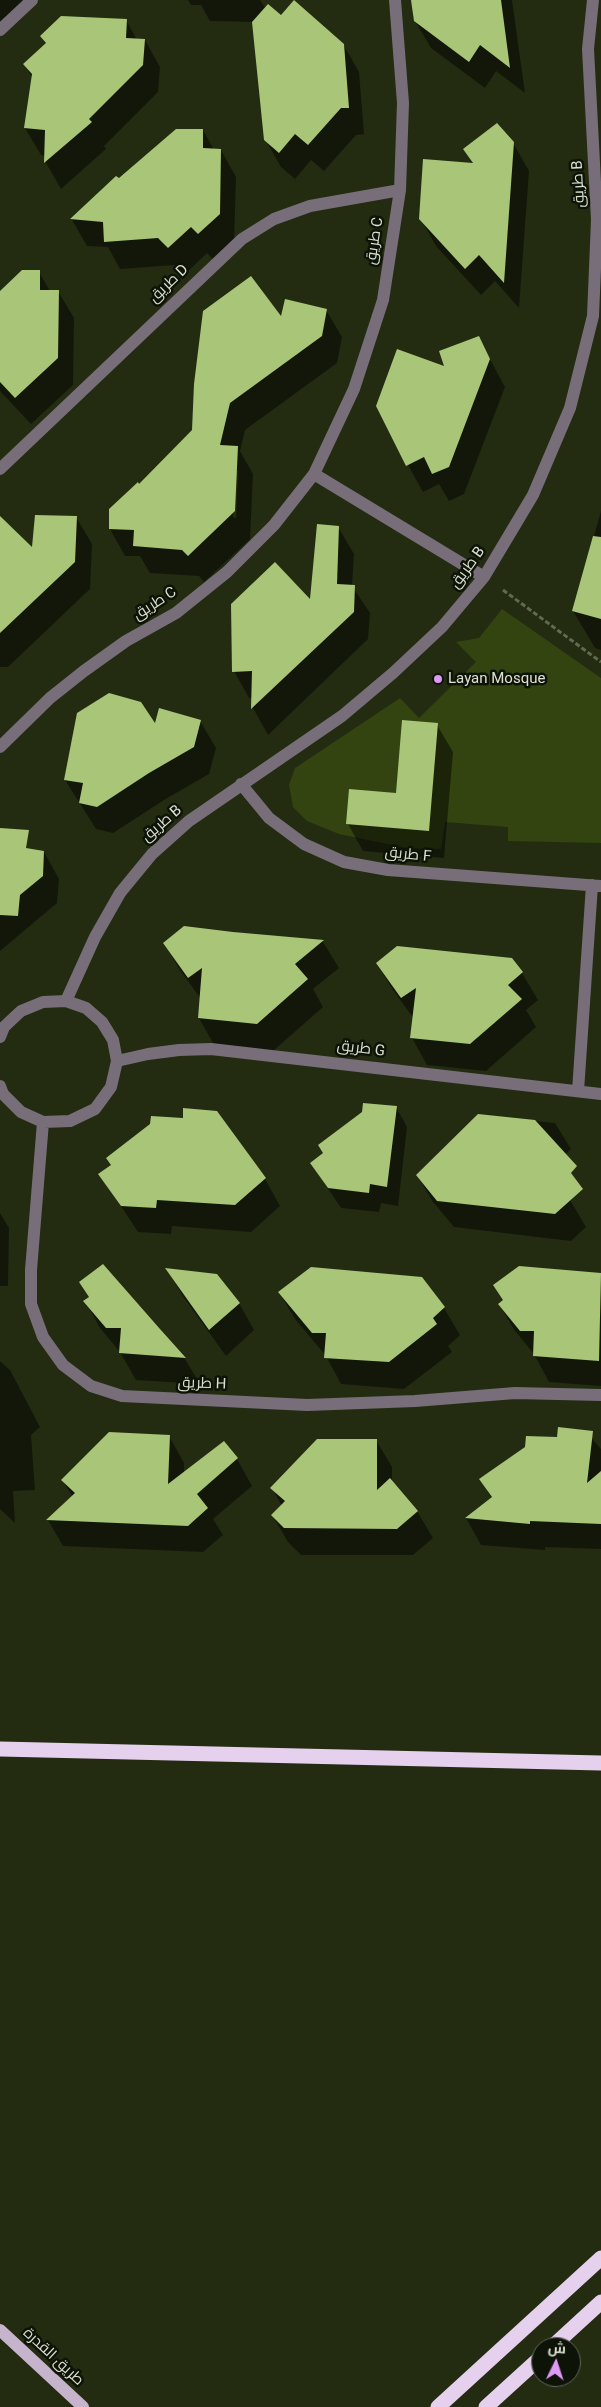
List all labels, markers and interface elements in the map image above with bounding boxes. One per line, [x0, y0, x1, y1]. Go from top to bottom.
street label: طريق B [569, 160, 589, 208]
street label: طريق C [362, 216, 388, 266]
street label: طريق D [146, 261, 192, 307]
street label: طريق B [447, 544, 489, 592]
street label: طريق C [130, 583, 180, 625]
place label: Layan Mosque [448, 670, 545, 688]
marker: Layan Mosque [432, 673, 444, 685]
street label: طريق B [138, 802, 186, 846]
street label: طريق F [384, 844, 432, 866]
street label: طريق G [336, 1037, 386, 1061]
street label: طريق H [177, 1374, 227, 1394]
street label: طريق القدرة [19, 2324, 87, 2390]
north arrow [531, 2337, 581, 2387]
text: ش [547, 2339, 566, 2357]

